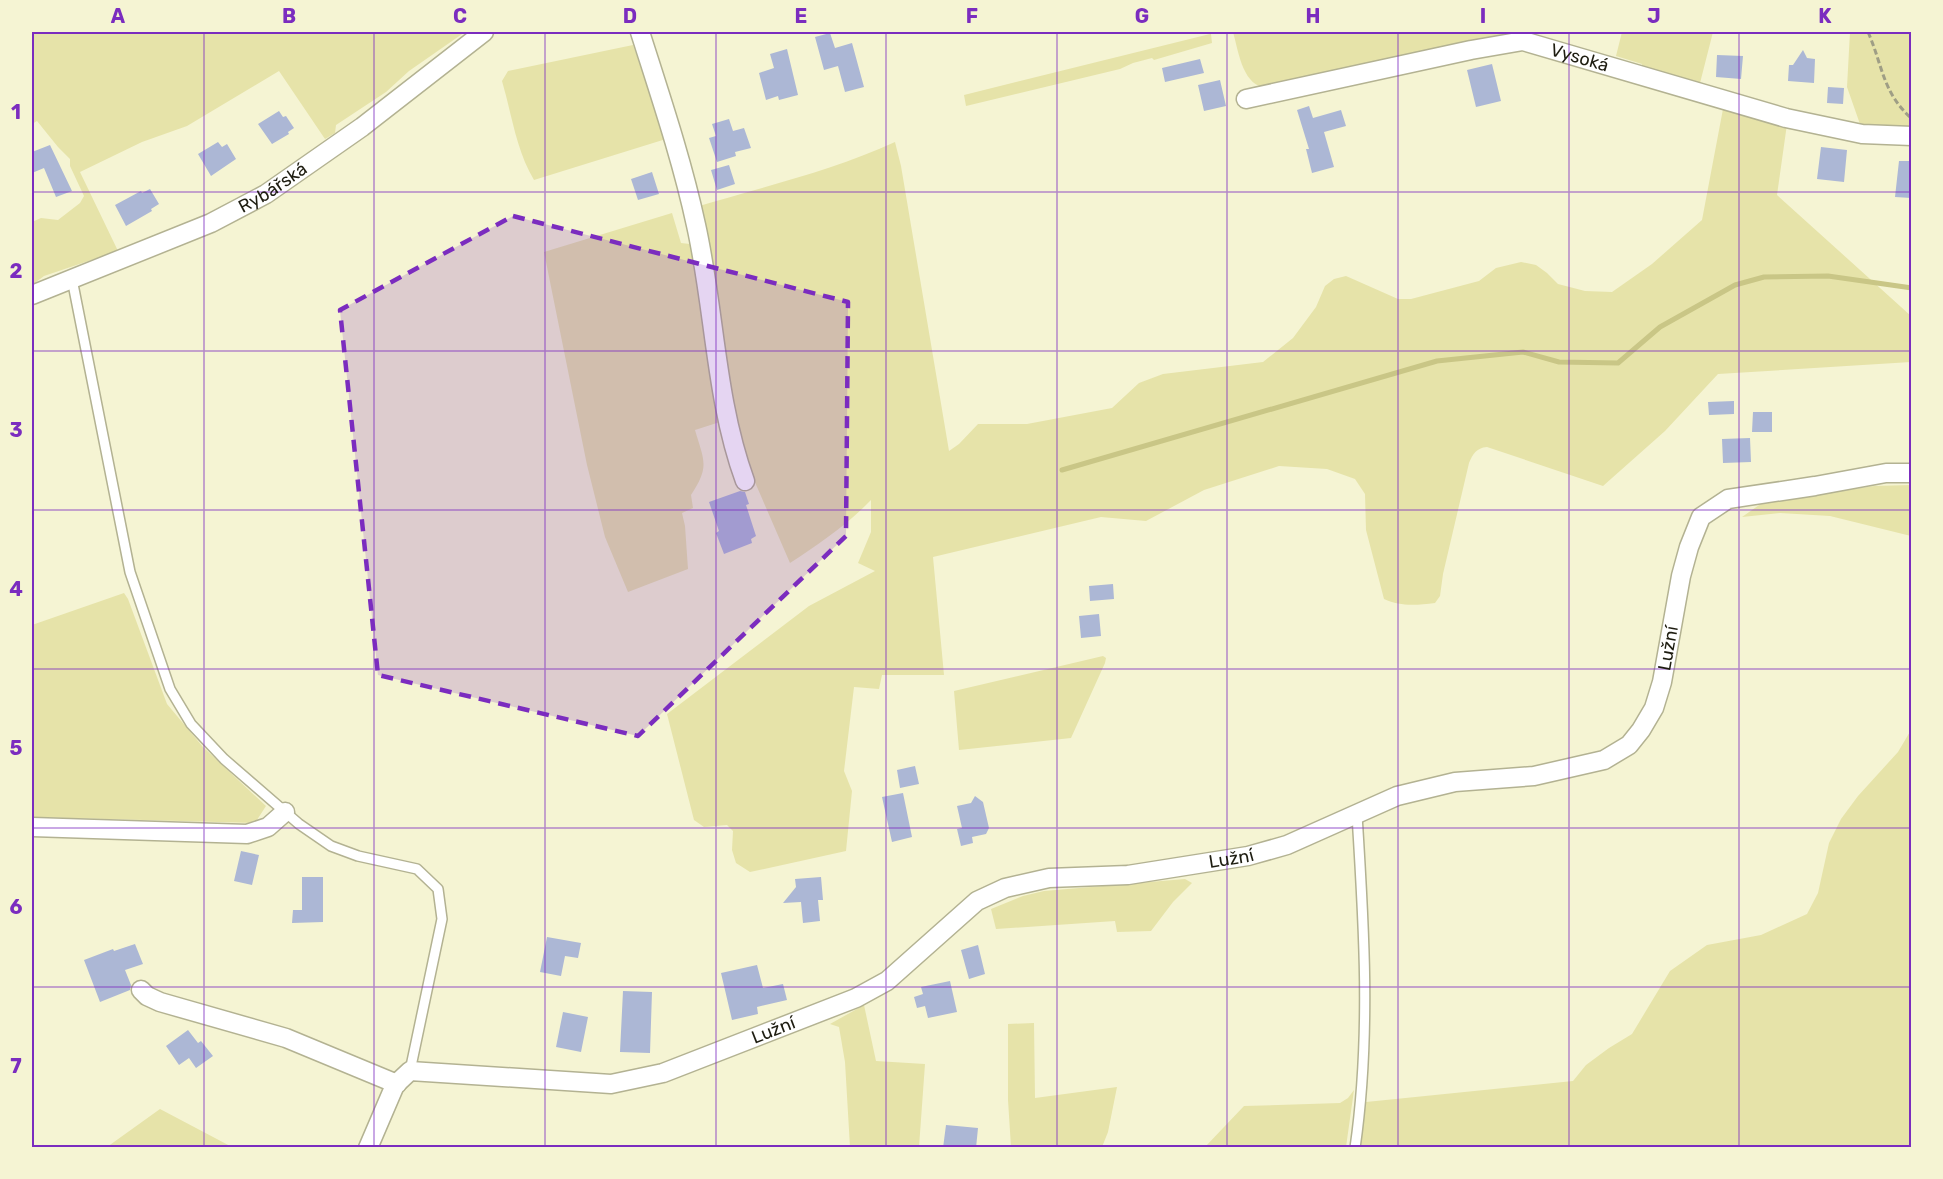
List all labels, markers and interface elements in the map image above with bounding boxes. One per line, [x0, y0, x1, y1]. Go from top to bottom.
text: A [111, 4, 126, 28]
text: B [282, 4, 296, 28]
text: C [453, 4, 467, 28]
text: D [623, 4, 637, 28]
text: E [795, 4, 807, 28]
text: F [966, 4, 978, 28]
text: G [1135, 4, 1149, 28]
text: H [1306, 4, 1320, 28]
text: I [1480, 4, 1486, 28]
text: J [1647, 4, 1661, 28]
text: K [1818, 4, 1832, 28]
street label: Vysoká [1548, 39, 1611, 77]
text: 1 [11, 100, 21, 124]
street label: Rybářská [234, 158, 311, 218]
text: 2 [10, 259, 23, 283]
text: 3 [9, 418, 23, 442]
text: 4 [9, 577, 23, 601]
street label: Lužní [1653, 623, 1683, 672]
text: 5 [10, 736, 23, 760]
street label: Lužní [1207, 843, 1258, 873]
text: 6 [9, 895, 23, 919]
street label: Lužní [748, 1011, 800, 1049]
text: 7 [10, 1054, 22, 1078]

